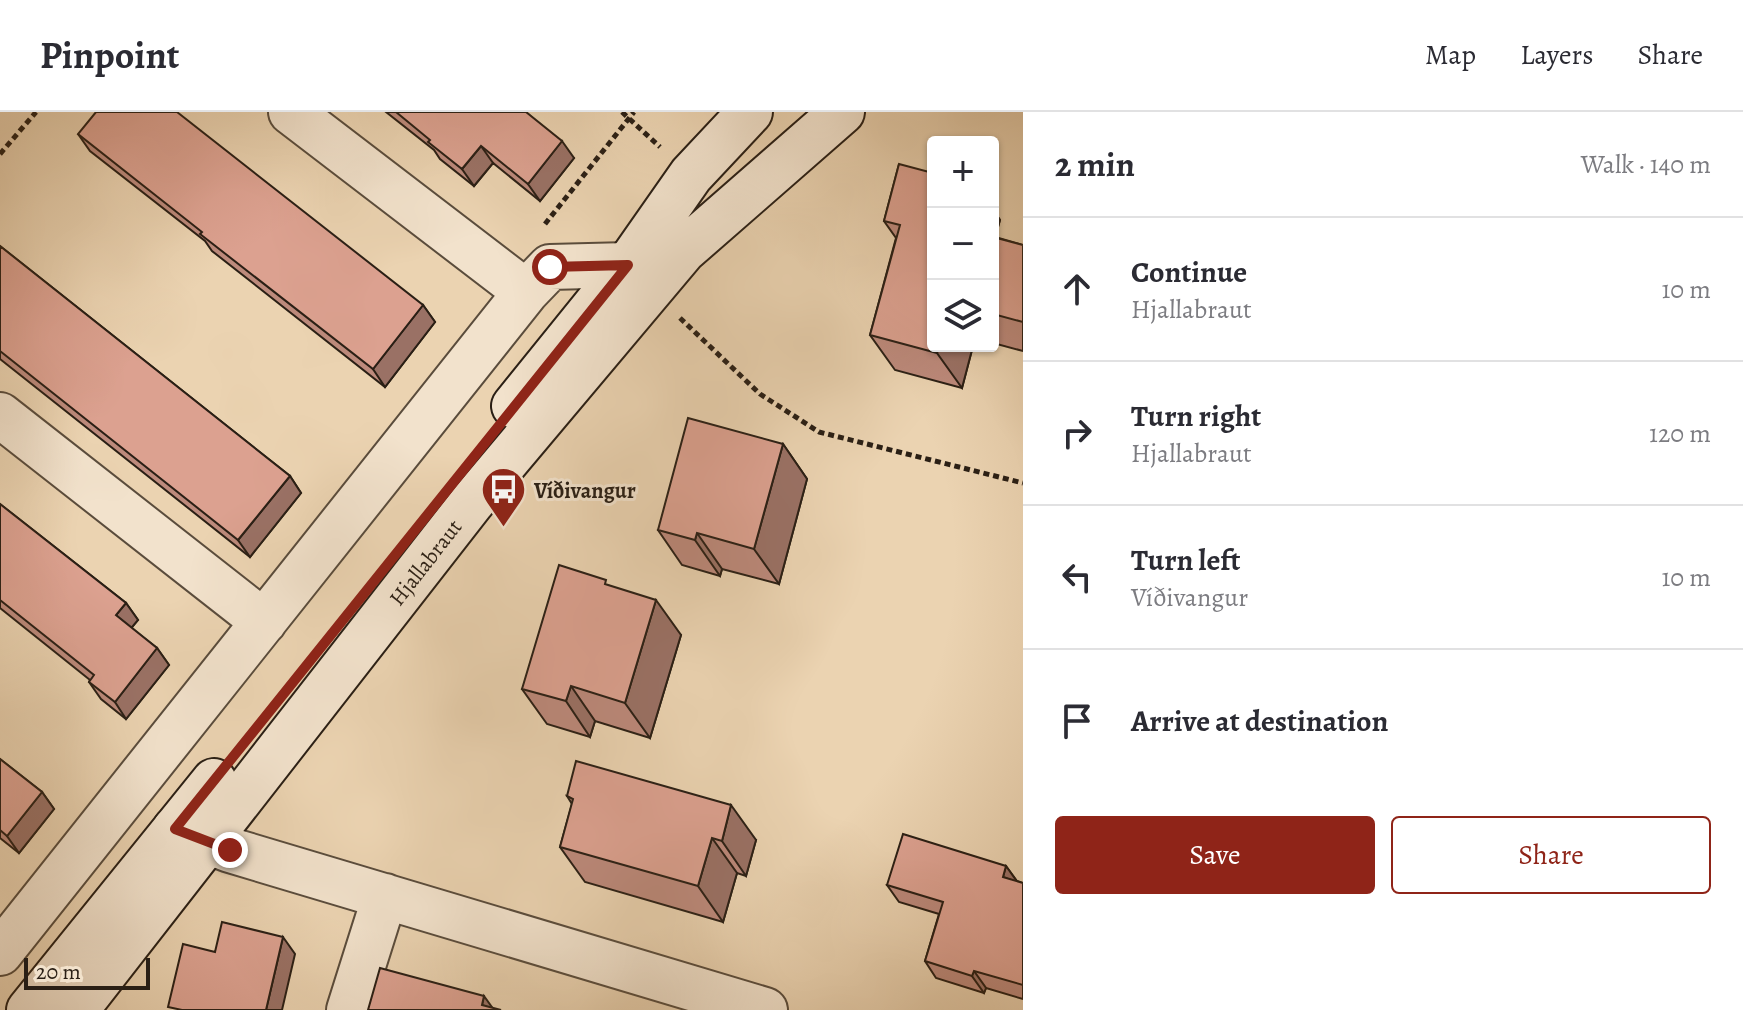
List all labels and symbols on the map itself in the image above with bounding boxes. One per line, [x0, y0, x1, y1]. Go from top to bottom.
route start [532, 249, 568, 285]
bus stop icon: Víðivangur [479, 466, 527, 529]
place label: Víðivangur [533, 476, 636, 506]
street label: Hjallabraut [383, 513, 469, 612]
route end [212, 832, 248, 868]
scale bar [24, 954, 150, 990]

